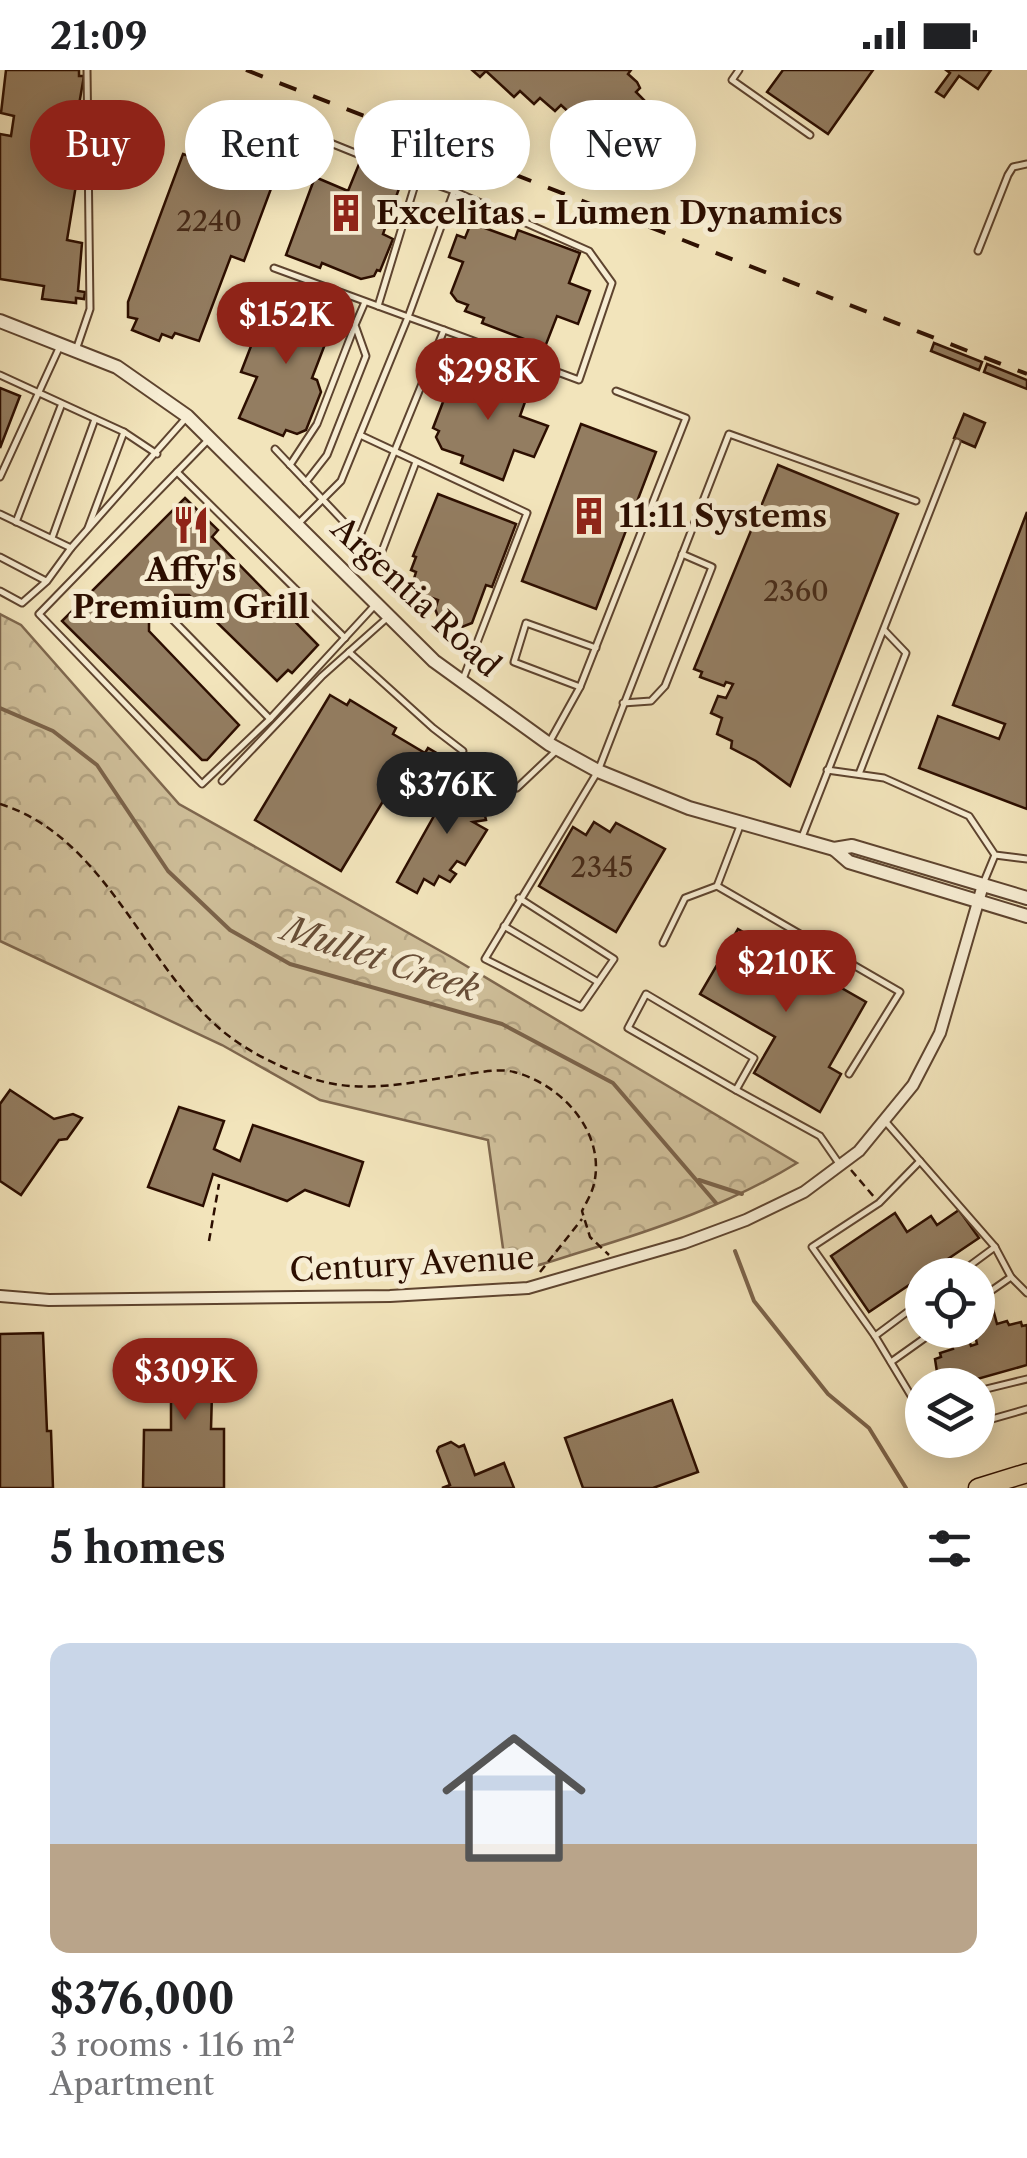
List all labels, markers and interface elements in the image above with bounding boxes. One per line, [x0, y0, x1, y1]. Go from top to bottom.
text: 21:09 [50, 12, 148, 59]
chip: Buy [30, 100, 165, 190]
chip: Rent [185, 100, 334, 190]
chip: Filters [354, 100, 530, 190]
chip: New [550, 100, 696, 190]
building icon: Excelitas - Lumen Dynamics [325, 192, 367, 234]
place label: Excelitas - Lumen Dynamics [376, 193, 843, 232]
house number: 2240 [176, 204, 242, 238]
pin: $152K [216, 282, 356, 367]
text: $152K [239, 295, 333, 334]
pin: $298K [418, 338, 558, 423]
text: $298K [437, 351, 539, 390]
building icon: 11:11 Systems [568, 495, 610, 537]
place label: 11:11 Systems [619, 496, 827, 535]
restaurant icon: Affy's Premium Grill [170, 504, 212, 546]
street label: Argentia Road [323, 508, 509, 685]
place label: Affy's Premium Grill [72, 550, 310, 626]
house number: 2360 [763, 574, 829, 608]
pin: $376K [377, 752, 517, 837]
text: $376K [399, 765, 495, 804]
house number: 2345 [571, 850, 633, 884]
water label: Mullet Creek [274, 905, 485, 1011]
pin: $210K [716, 930, 856, 1015]
text: $210K [738, 943, 834, 982]
street label: Century Avenue [289, 1238, 535, 1289]
map controls [905, 1258, 995, 1458]
button: locate [905, 1258, 995, 1348]
pin: $309K [115, 1338, 255, 1423]
text: $309K [135, 1351, 236, 1390]
button: layers [905, 1368, 995, 1458]
icon: filters [922, 1521, 977, 1576]
text: 5 homes [50, 1522, 226, 1574]
icon: home [424, 1708, 604, 1888]
text: $376,000 [50, 1973, 234, 2025]
text: 3 rooms · 116 m² [50, 2025, 295, 2064]
text: Apartment [50, 2064, 214, 2103]

